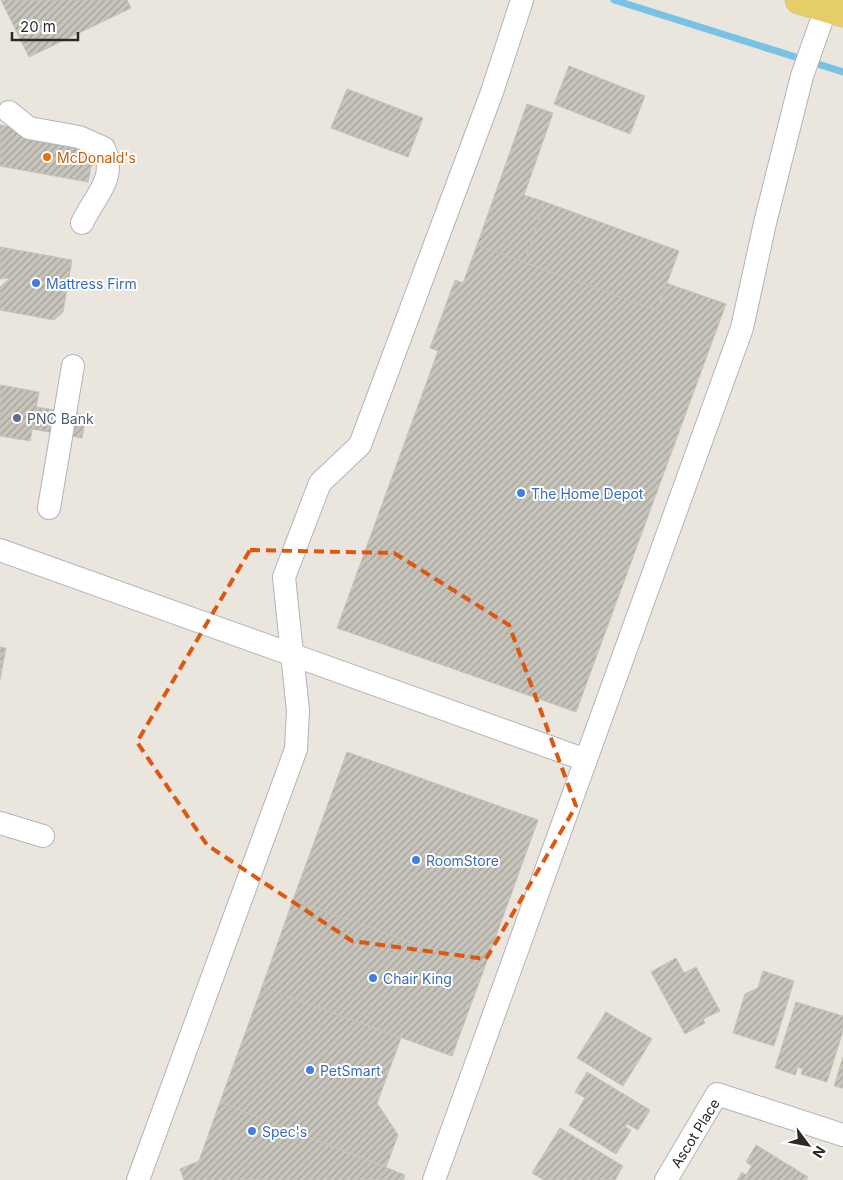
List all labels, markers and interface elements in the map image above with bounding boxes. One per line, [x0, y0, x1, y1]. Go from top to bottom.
scale bar [12, 10, 79, 42]
text: 20 m [20, 17, 56, 36]
place label: McDonald's [57, 149, 136, 166]
marker: McDonald's [41, 151, 53, 163]
place label: Mattress Firm [46, 275, 137, 292]
marker: Mattress Firm [30, 277, 42, 289]
place label: PNC Bank [27, 410, 94, 427]
marker: PNC Bank [11, 412, 23, 424]
place label: The Home Depot [531, 485, 644, 502]
marker: The Home Depot [515, 487, 527, 499]
place label: RoomStore [426, 852, 499, 869]
marker: RoomStore [410, 854, 422, 866]
place label: Chair King [383, 970, 452, 987]
marker: Chair King [367, 972, 379, 984]
place label: PetSmart [320, 1062, 381, 1079]
marker: PetSmart [304, 1064, 316, 1076]
street label: Ascot Place [667, 1095, 723, 1171]
north arrow [783, 1120, 833, 1170]
place label: Spec's [262, 1123, 307, 1140]
marker: Spec's [246, 1125, 258, 1137]
text: N [809, 1143, 829, 1161]

